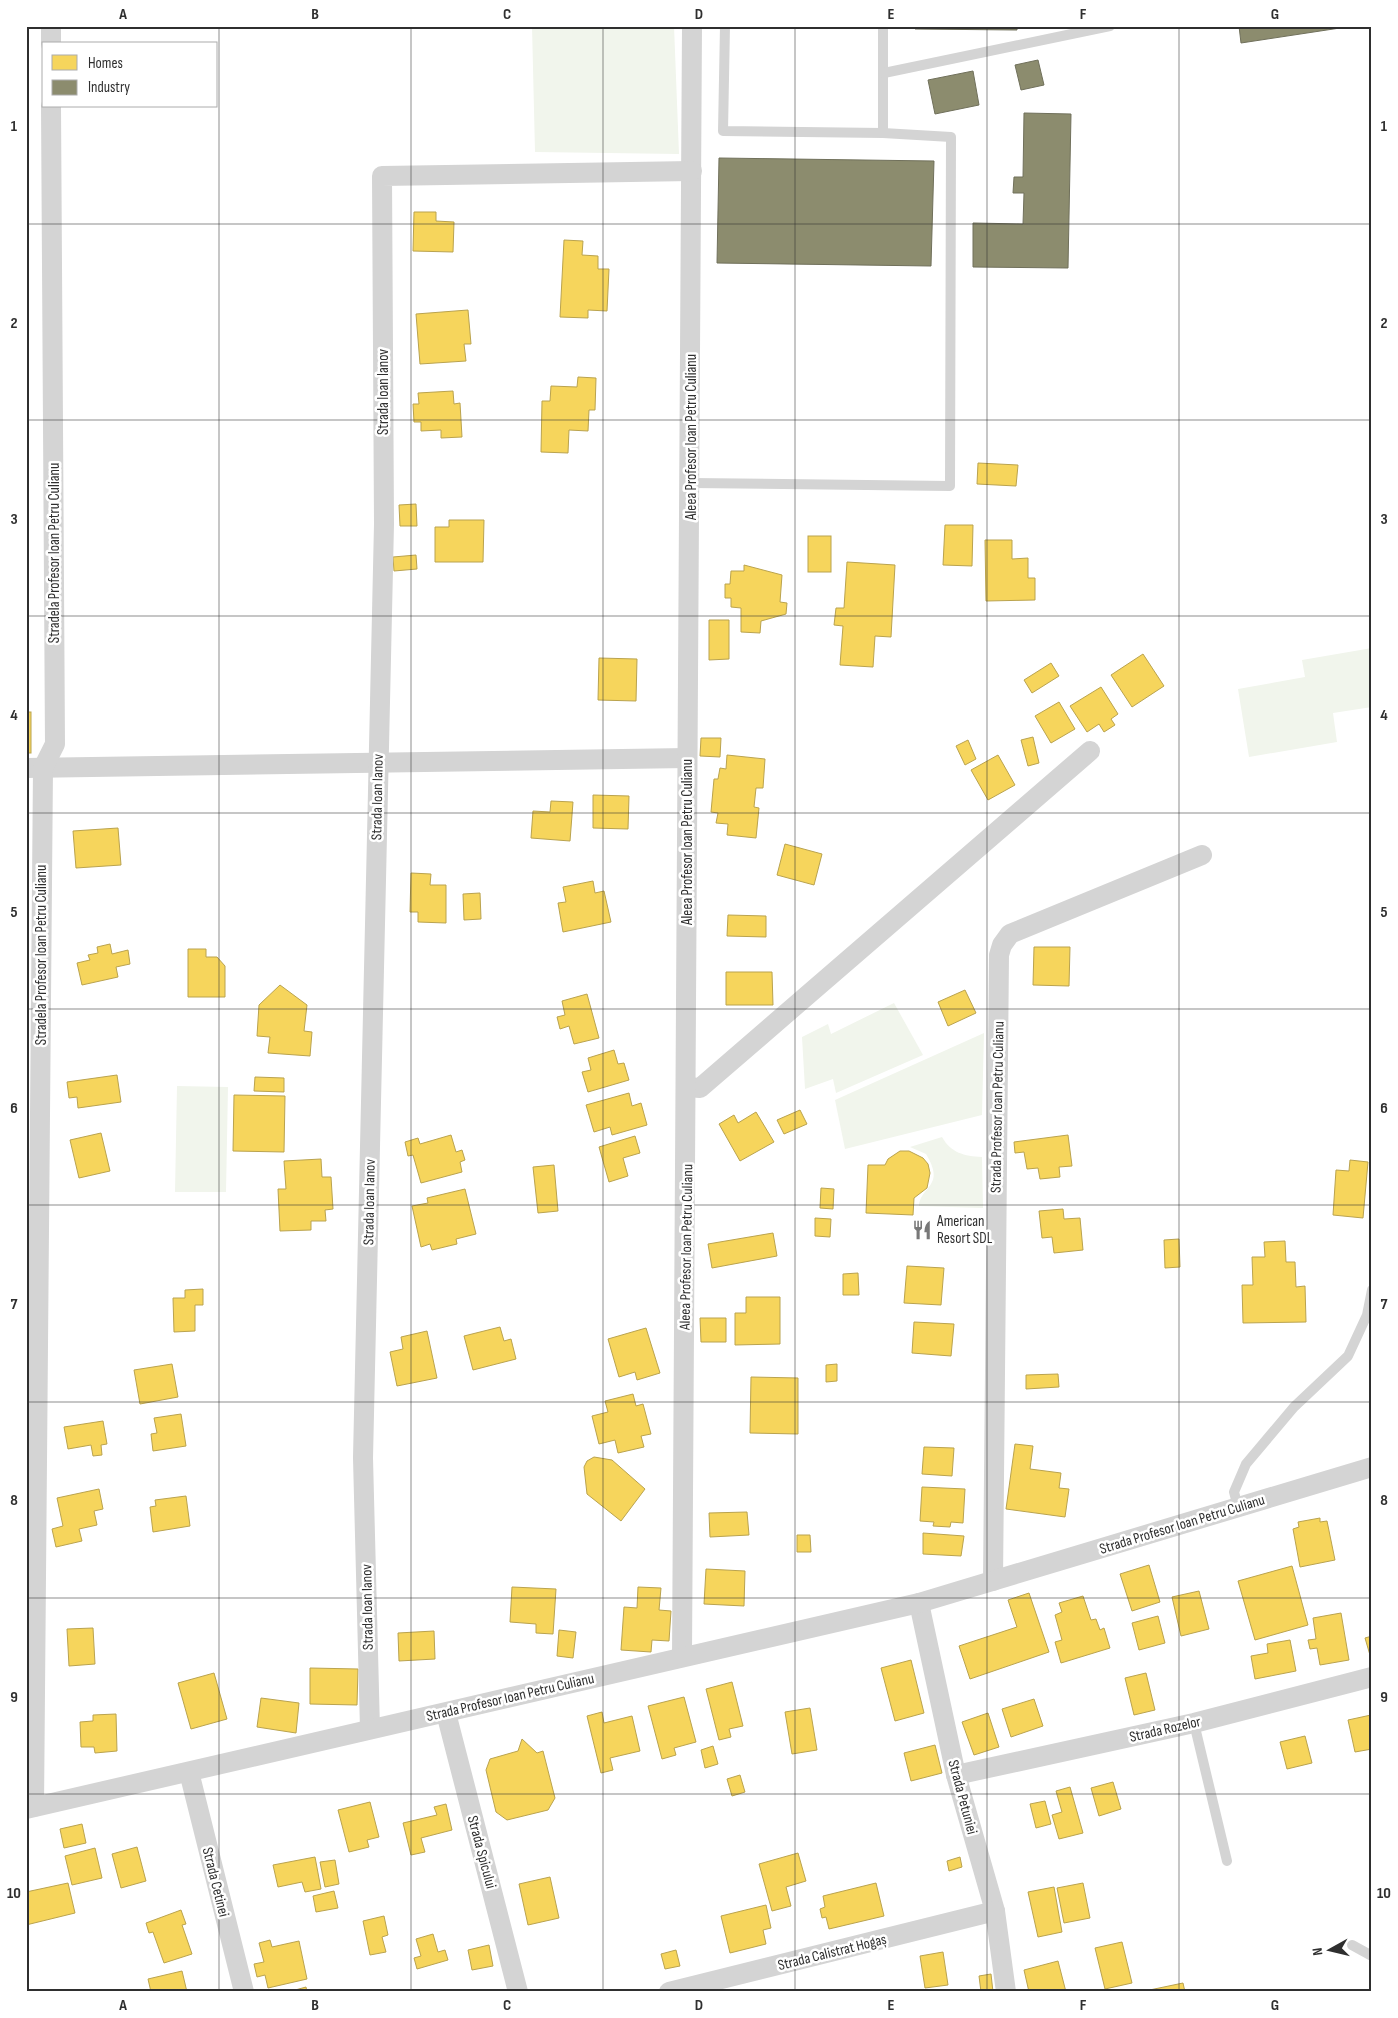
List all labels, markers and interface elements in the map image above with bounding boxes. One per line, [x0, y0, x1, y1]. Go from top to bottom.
text: A [118, 5, 127, 24]
text: B [311, 5, 319, 24]
text: C [503, 5, 511, 24]
text: D [695, 5, 703, 24]
text: E [888, 5, 895, 24]
text: F [1080, 5, 1087, 24]
text: G [1271, 5, 1279, 24]
legend [42, 42, 218, 108]
text: Homes [88, 54, 123, 73]
text: Industry [88, 78, 130, 97]
text: 1 [11, 117, 18, 136]
text: 1 [1381, 117, 1388, 136]
text: 2 [10, 314, 18, 333]
text: 2 [1380, 314, 1388, 333]
street label: Strada Ioan Ianov [374, 349, 393, 435]
street label: Aleea Profesor Ioan Petru Culianu [682, 354, 701, 521]
street label: Stradela Profesor Ioan Petru Culianu [45, 463, 64, 643]
text: 3 [10, 510, 18, 529]
text: 3 [1380, 510, 1388, 529]
text: 4 [10, 706, 18, 725]
text: 4 [1380, 706, 1388, 725]
street label: Strada Ioan Ianov [367, 754, 388, 840]
street label: Aleea Profesor Ioan Petru Culianu [678, 759, 697, 926]
street label: Stradela Profesor Ioan Petru Culianu [32, 865, 51, 1045]
text: 5 [10, 903, 18, 922]
text: 5 [1380, 903, 1388, 922]
street label: Strada Profesor Ioan Petru Culianu [987, 1021, 1008, 1193]
text: 6 [10, 1099, 18, 1118]
text: 6 [1380, 1099, 1388, 1118]
street label: Strada Ioan Ianov [359, 1159, 380, 1245]
street label: Aleea Profesor Ioan Petru Culianu [676, 1164, 697, 1331]
place label: American Resort SDL [936, 1212, 993, 1248]
restaurant icon: American Resort SDL [911, 1219, 933, 1241]
text: 7 [11, 1295, 18, 1314]
text: 7 [1381, 1295, 1388, 1314]
street label: Strada Profesor Ioan Petru Culianu [1097, 1490, 1267, 1559]
text: 8 [10, 1491, 18, 1510]
text: 8 [1380, 1491, 1388, 1510]
street label: Strada Ioan Ianov [357, 1564, 378, 1650]
street label: Strada Profesor Ioan Petru Culianu [424, 1669, 596, 1726]
text: 9 [10, 1688, 18, 1707]
text: 9 [1380, 1688, 1388, 1707]
street label: Strada Rozelor [1128, 1712, 1203, 1747]
street label: Strada Petuniei [943, 1758, 982, 1837]
street label: Strada Spicului [463, 1814, 500, 1891]
street label: Strada Cetinei [198, 1845, 233, 1919]
text: 10 [7, 1884, 21, 1903]
text: 10 [1377, 1884, 1391, 1903]
north arrow [1306, 1926, 1356, 1976]
street label: Strada Calistrat Hogaș [776, 1930, 888, 1975]
text: N [1309, 1947, 1327, 1957]
text: A [118, 1996, 127, 2015]
text: B [311, 1996, 319, 2015]
text: C [503, 1996, 511, 2015]
text: D [695, 1996, 703, 2015]
text: E [888, 1996, 895, 2015]
text: F [1080, 1996, 1087, 2015]
text: G [1271, 1996, 1279, 2015]

